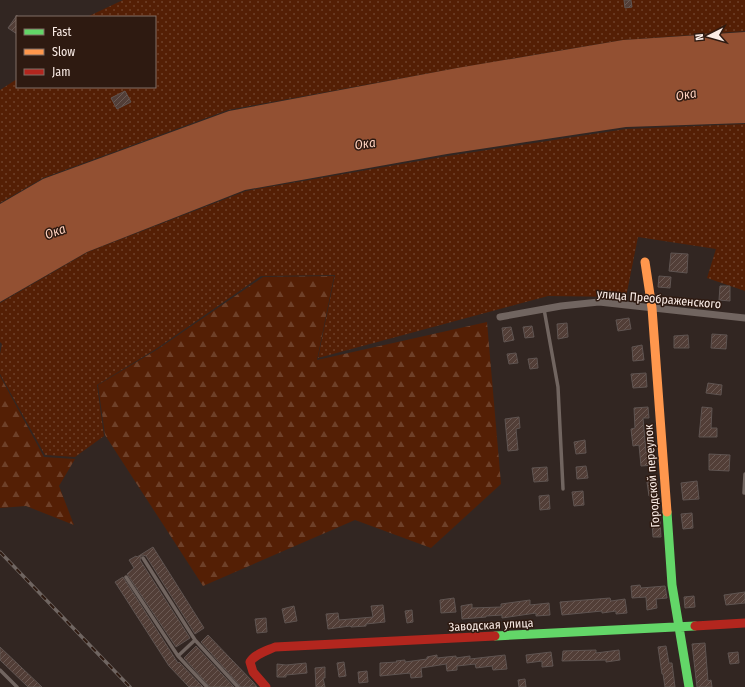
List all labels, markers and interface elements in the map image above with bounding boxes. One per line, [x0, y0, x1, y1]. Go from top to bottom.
legend [16, 16, 156, 88]
north arrow [689, 16, 729, 56]
text: Fast [52, 25, 71, 39]
text: N [693, 33, 706, 41]
text: Slow [52, 45, 75, 59]
text: Jam [52, 65, 70, 79]
water label: Ока [674, 85, 698, 104]
water label: Ока [354, 135, 377, 152]
water label: Ока [43, 221, 68, 242]
street label: улица Преображенского [596, 287, 722, 311]
street label: Городской переулок [641, 424, 663, 528]
street label: Заводская улица [448, 616, 534, 634]

